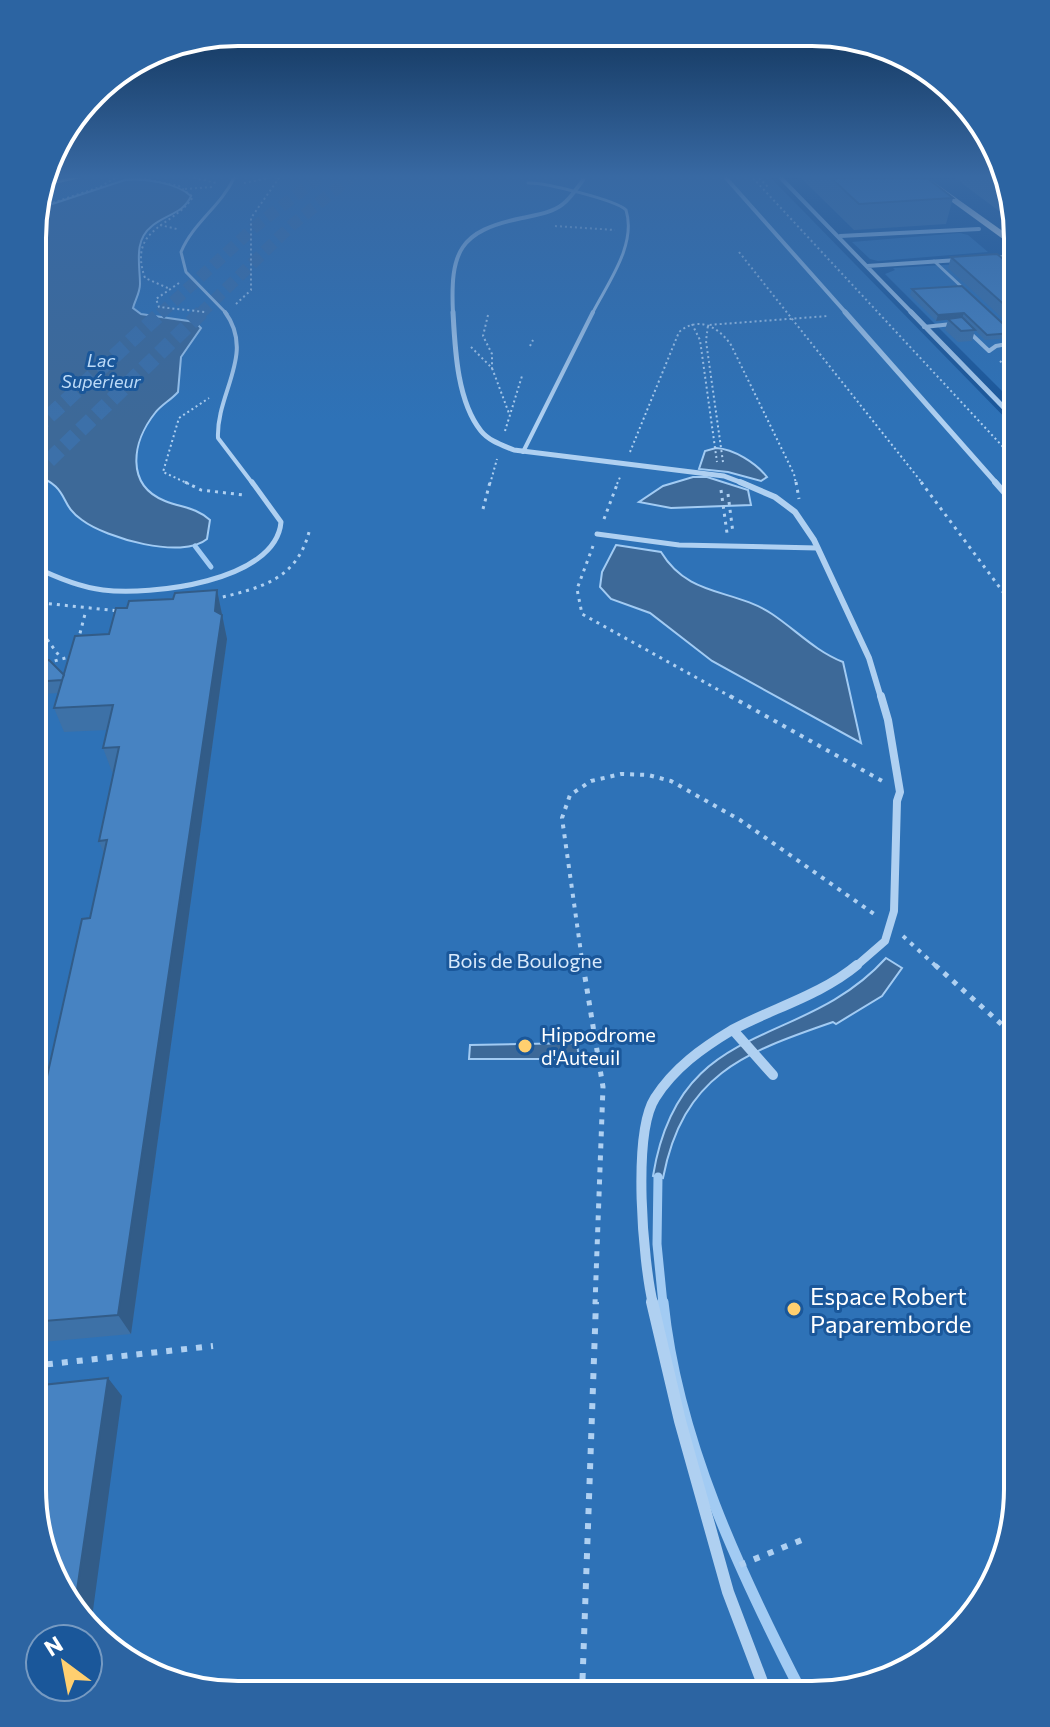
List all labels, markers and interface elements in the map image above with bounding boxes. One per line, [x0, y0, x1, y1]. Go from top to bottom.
water label: Lac Supérieur [61, 349, 141, 392]
park label: Bois de Boulogne [448, 948, 602, 972]
place label: Hippodrome d'Auteuil [541, 1022, 656, 1069]
marker: Hippodrome d'Auteuil [516, 1037, 534, 1055]
place label: Espace Robert Paparemborde [810, 1281, 971, 1338]
marker: Espace Robert Paparemborde [785, 1300, 803, 1318]
north arrow [24, 1623, 104, 1703]
text: N [39, 1630, 67, 1661]

